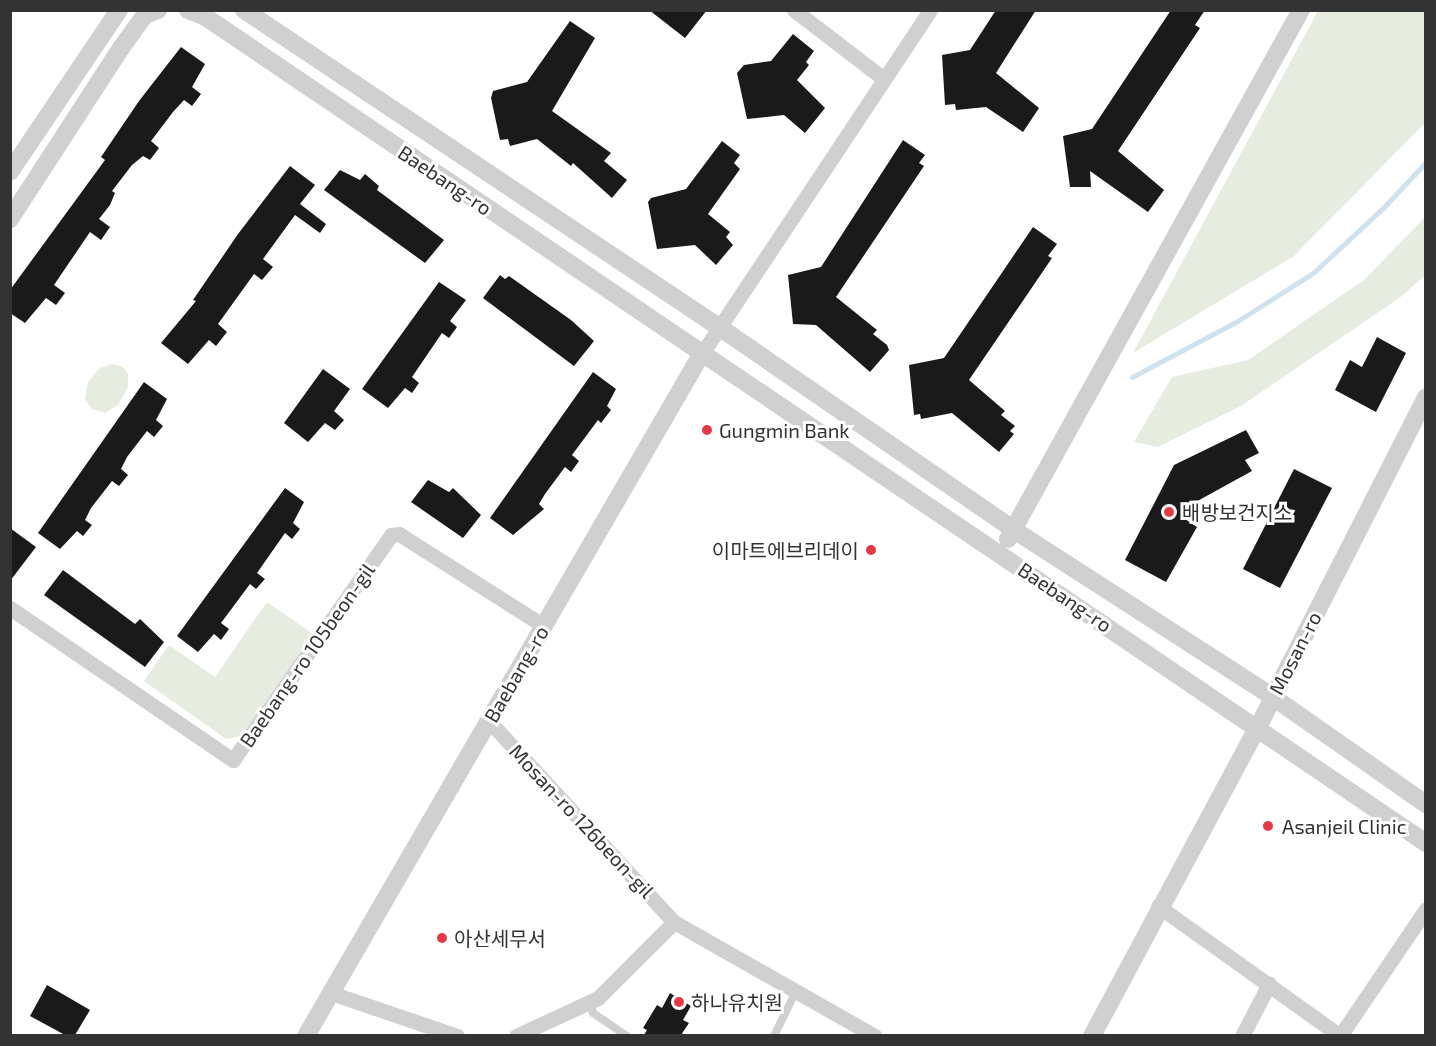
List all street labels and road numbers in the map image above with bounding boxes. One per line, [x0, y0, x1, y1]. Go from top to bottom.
street label: Baebang-ro [394, 140, 496, 220]
street label: Baebang-ro [1014, 557, 1116, 637]
street label: Baebang-ro 105beon-gil [234, 559, 380, 751]
street label: Mosan-ro [1264, 608, 1326, 698]
street label: Baebang-ro [479, 622, 553, 726]
street label: Mosan-ro 126beon-gil [505, 739, 659, 903]

